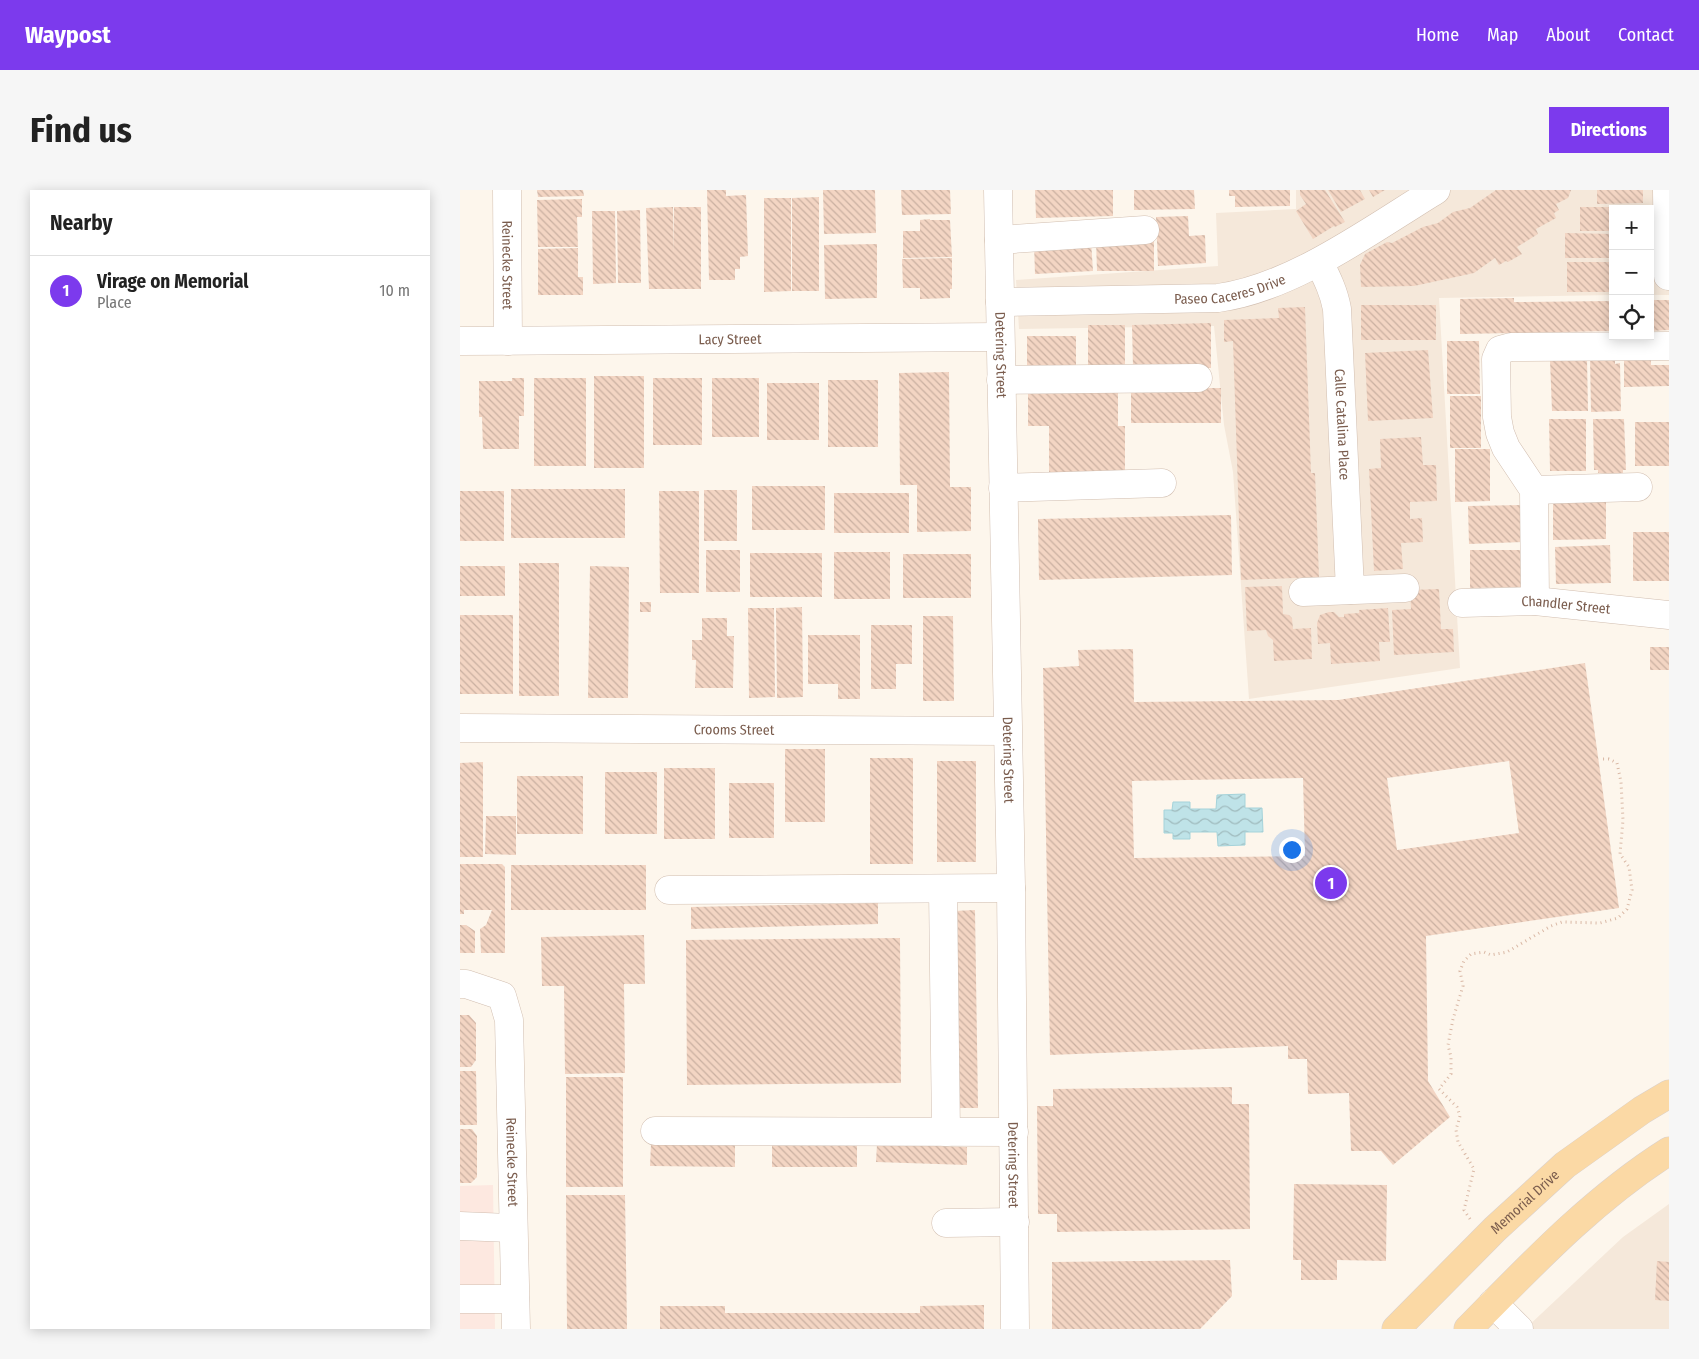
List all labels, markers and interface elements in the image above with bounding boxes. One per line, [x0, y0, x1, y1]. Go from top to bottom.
text: Waypost [25, 21, 111, 49]
text: Home [1416, 24, 1459, 46]
text: Map [1487, 24, 1518, 46]
text: About [1546, 24, 1590, 46]
text: Contact [1618, 24, 1674, 46]
button: Directions [1549, 107, 1669, 153]
text: Find us [30, 109, 132, 151]
map controls [1609, 205, 1654, 340]
button: + [1609, 205, 1654, 250]
text: Nearby [50, 210, 112, 236]
street label: Reinecke Street [498, 220, 516, 310]
button: − [1609, 250, 1654, 295]
text: Virage on Memorial [97, 270, 249, 293]
street label: Paseo Caceres Drive [1174, 271, 1288, 308]
text: 1 [63, 281, 69, 300]
text: 10 m [379, 281, 410, 300]
text: Place [97, 293, 132, 312]
button: locate [1609, 295, 1654, 340]
street label: Detering Street [991, 312, 1010, 399]
street label: Lacy Street [698, 331, 762, 348]
street label: Calle Catalina Place [1331, 368, 1353, 481]
street label: Chandler Street [1521, 593, 1611, 618]
street label: Detering Street [999, 717, 1017, 804]
street label: Crooms Street [694, 721, 775, 739]
your location [1279, 837, 1305, 863]
pin: 1 [1315, 864, 1347, 902]
street label: Reinecke Street [502, 1117, 521, 1207]
street label: Detering Street [1004, 1122, 1022, 1209]
street label: Memorial Drive [1487, 1167, 1563, 1238]

